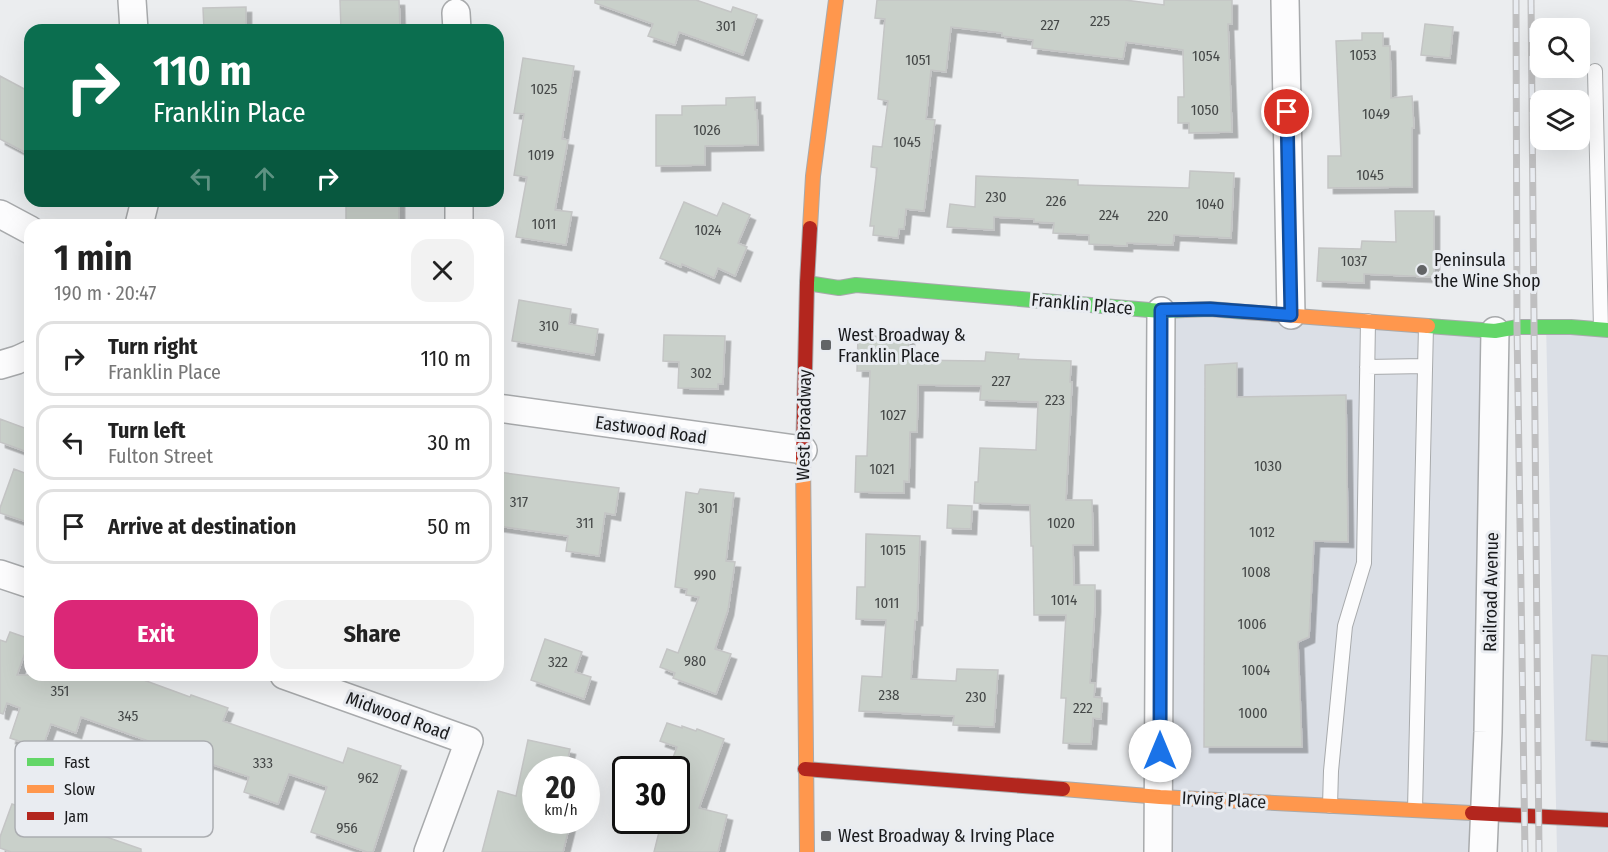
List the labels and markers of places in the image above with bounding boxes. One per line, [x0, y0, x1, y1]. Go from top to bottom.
pin [1261, 86, 1312, 137]
place label: Peninsula the Wine Shop [1434, 249, 1541, 292]
marker: Peninsula the Wine Shop [1415, 263, 1429, 277]
place label: West Broadway & Franklin Place [838, 324, 966, 367]
marker: West Broadway & Franklin Place [819, 338, 833, 352]
place label: West Broadway & Irving Place [838, 825, 1055, 847]
marker: West Broadway & Irving Place [819, 829, 833, 843]

